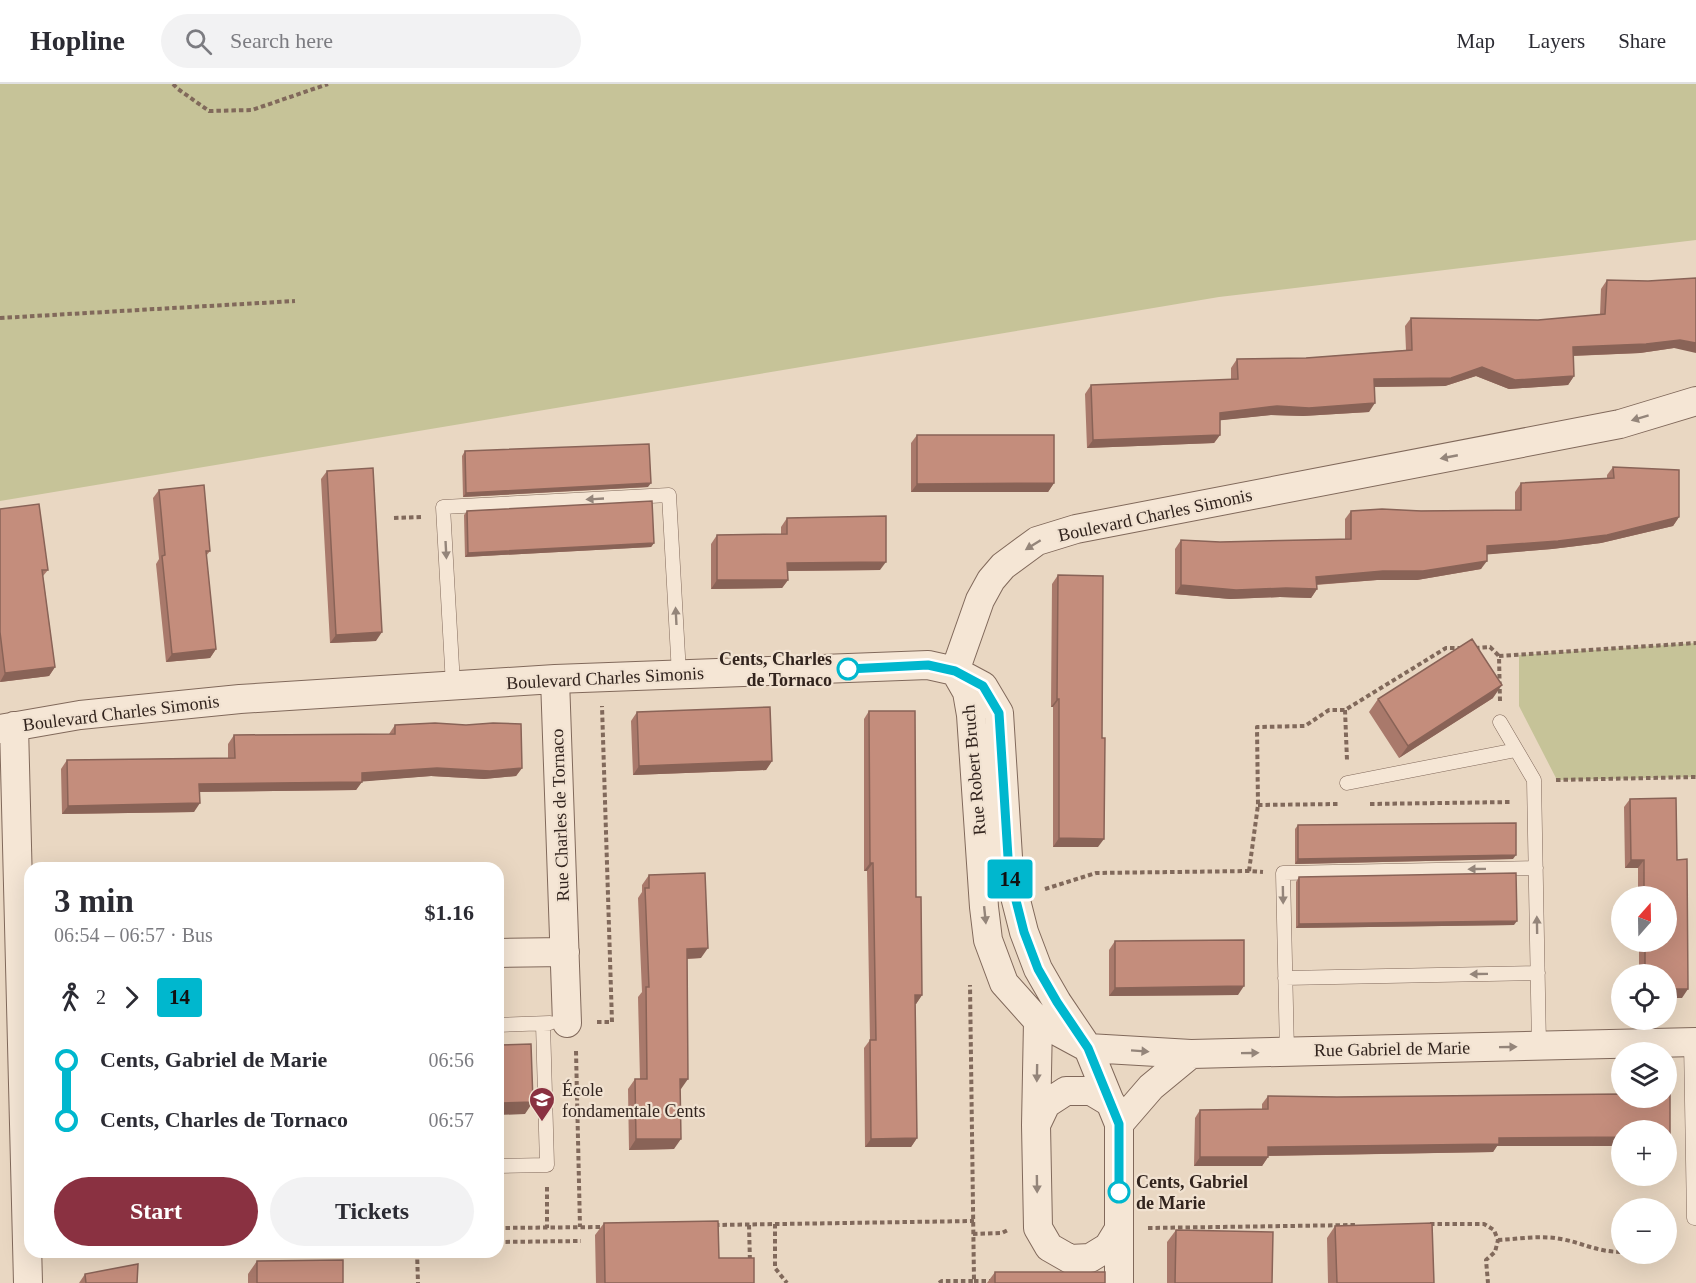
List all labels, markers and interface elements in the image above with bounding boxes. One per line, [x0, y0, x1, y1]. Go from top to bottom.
search box [161, 14, 581, 68]
text: Hopline [30, 25, 125, 56]
icon: search [182, 25, 215, 58]
text: Search here [230, 28, 333, 53]
text: Map [1457, 29, 1495, 53]
text: Layers [1528, 29, 1585, 53]
text: Share [1618, 29, 1666, 53]
one-way arrow [1631, 414, 1649, 423]
one-way arrow [1439, 453, 1458, 462]
street label: Boulevard Charles Simonis [1056, 485, 1254, 545]
one-way arrow [585, 495, 604, 504]
one-way arrow [1025, 539, 1041, 550]
one-way arrow [441, 541, 450, 560]
one-way arrow [671, 606, 680, 625]
place label: Cents, Charles de Tornaco [719, 649, 832, 690]
marker: Cents, Charles de Tornaco [837, 658, 859, 680]
street label: Boulevard Charles Simonis [506, 663, 704, 693]
street label: Boulevard Charles Simonis [22, 691, 220, 735]
street label: Rue Robert Bruch [958, 704, 990, 836]
street label: Rue Charles de Tornaco [547, 728, 573, 902]
line badge: 14 [983, 860, 1037, 898]
one-way arrow [1468, 865, 1487, 874]
text: 14 [1000, 867, 1021, 891]
text: 3 min [54, 883, 134, 919]
one-way arrow [1279, 886, 1288, 905]
north arrow [1611, 886, 1677, 952]
map controls [1611, 886, 1677, 1264]
text: $1.16 [425, 900, 474, 925]
one-way arrow [980, 905, 990, 924]
one-way arrow [1532, 915, 1542, 934]
text: 06:54 – 06:57 · Bus [54, 924, 213, 946]
button: locate [1611, 964, 1677, 1030]
one-way arrow [1470, 969, 1489, 979]
icon: walk [54, 981, 87, 1014]
icon: forward [115, 981, 148, 1014]
text: 14 [169, 985, 190, 1009]
text: 2 [96, 986, 106, 1008]
street label: Rue Gabriel de Marie [1314, 1038, 1470, 1060]
one-way arrow [1498, 1042, 1517, 1052]
button: layers [1611, 1042, 1677, 1108]
one-way arrow [1130, 1046, 1149, 1056]
text: Cents, Gabriel de Marie [100, 1047, 327, 1072]
one-way arrow [1240, 1048, 1259, 1058]
text: 06:56 [428, 1049, 474, 1071]
one-way arrow [1032, 1064, 1042, 1083]
place label: École fondamentale Cents [562, 1079, 705, 1121]
school or university icon: École fondamentale Cents [527, 1085, 557, 1123]
text: Cents, Charles de Tornaco [100, 1107, 348, 1132]
text: 06:57 [428, 1109, 474, 1131]
button: + [1611, 1120, 1677, 1186]
place label: Cents, Gabriel de Marie [1136, 1172, 1248, 1213]
one-way arrow [1033, 1174, 1042, 1193]
button: Start [54, 1177, 258, 1246]
button: Tickets [270, 1177, 474, 1246]
marker: Cents, Gabriel de Marie [1108, 1181, 1130, 1203]
button: − [1611, 1198, 1677, 1264]

